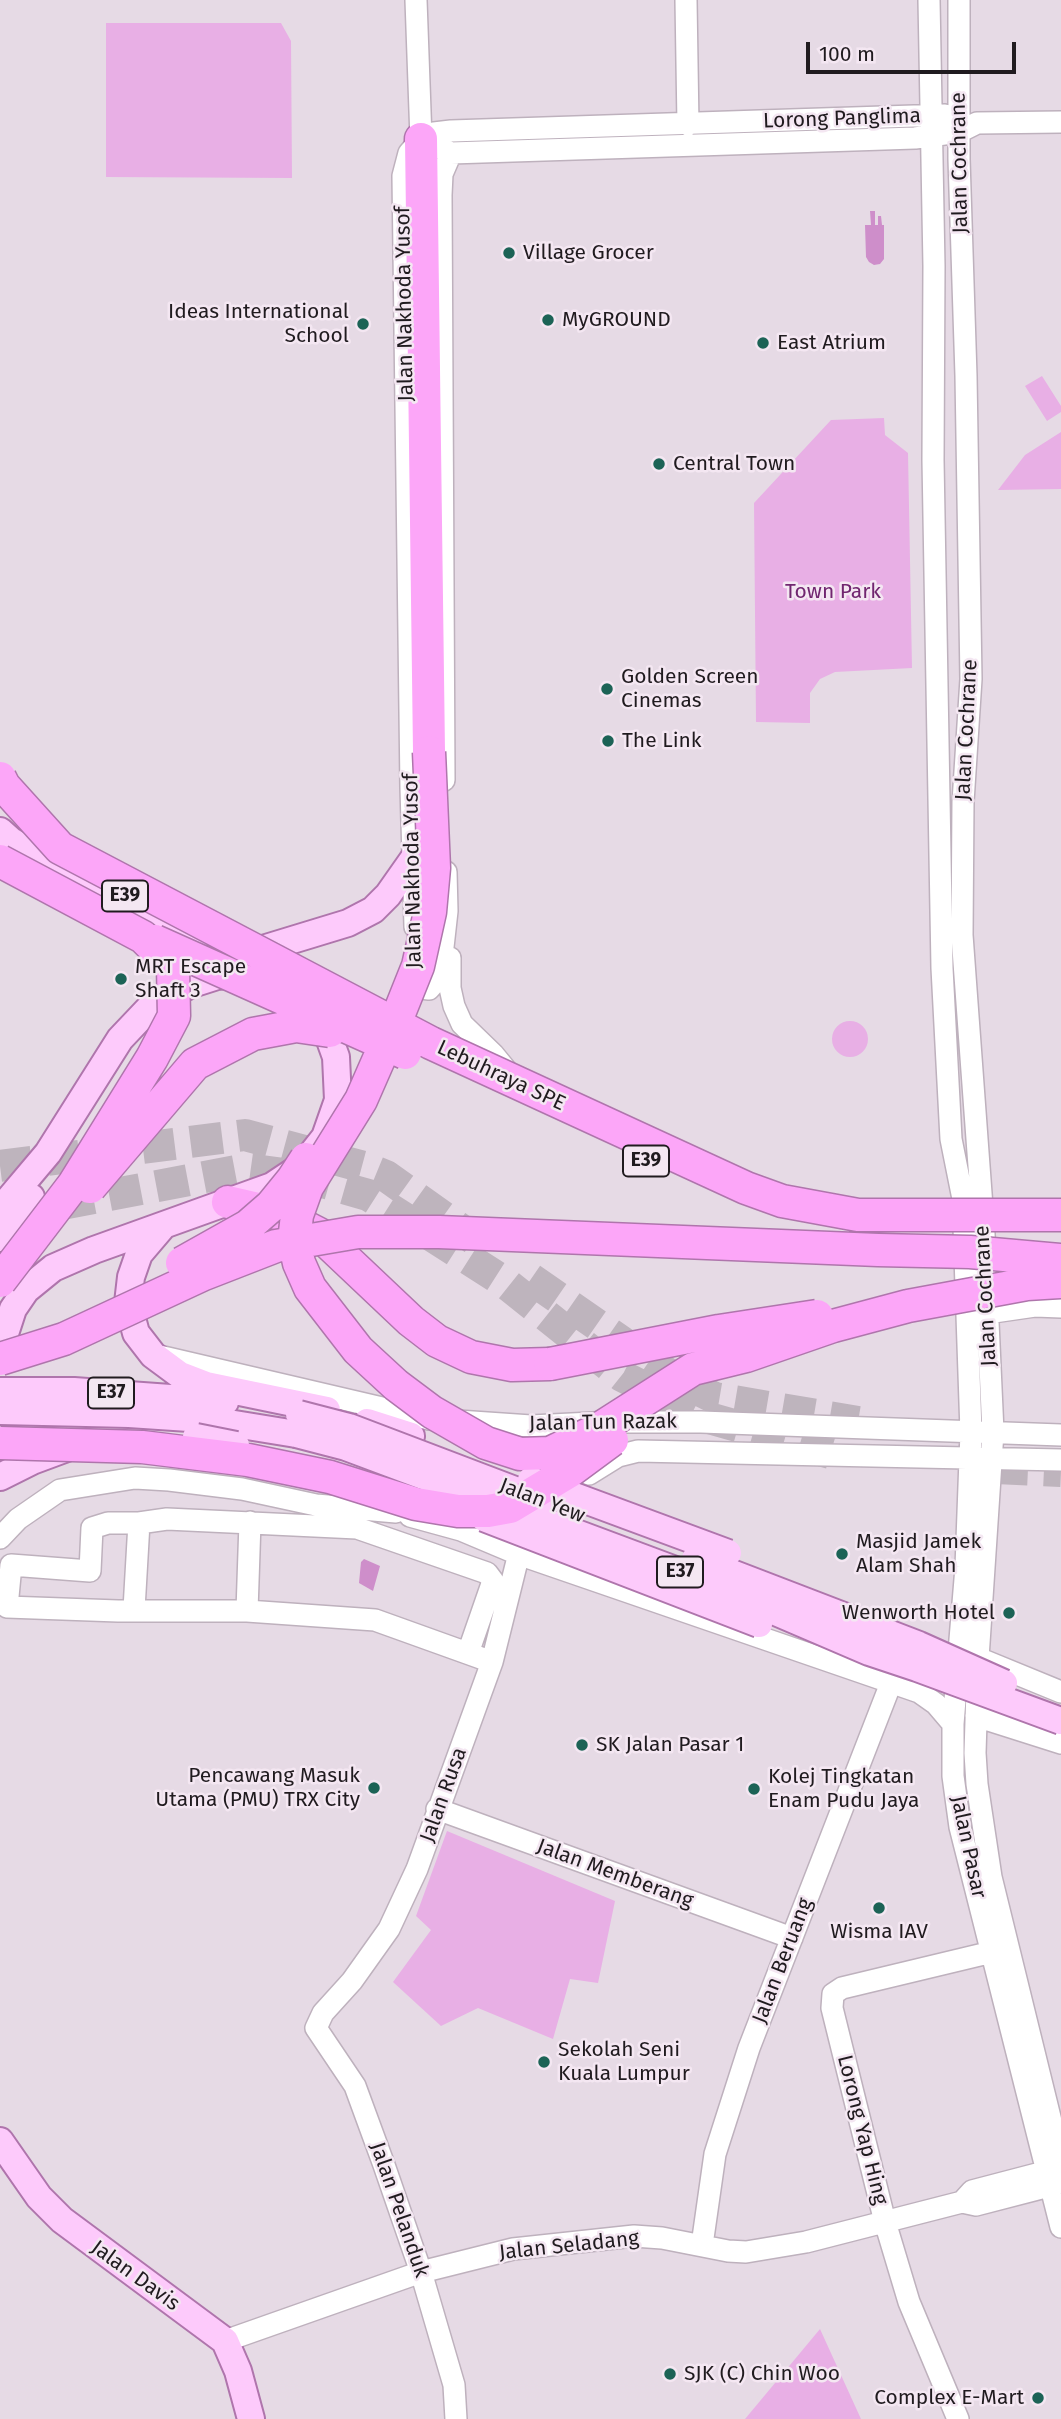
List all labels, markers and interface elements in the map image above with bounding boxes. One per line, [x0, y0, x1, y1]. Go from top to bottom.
scale bar [809, 28, 1019, 72]
text: 100 m [819, 41, 875, 67]
street label: Jalan Cochrane [946, 92, 974, 234]
street label: Lorong Panglima [763, 104, 921, 134]
street label: Jalan Nakhoda Yusof [391, 206, 419, 402]
place label: Village Grocer [523, 240, 654, 266]
marker: Village Grocer [501, 245, 517, 261]
place label: Ideas International School [168, 299, 349, 349]
place label: MyGROUND [562, 307, 671, 333]
marker: MyGROUND [540, 312, 556, 328]
marker: Ideas International School [355, 316, 371, 332]
place label: East Atrium [777, 330, 886, 356]
marker: East Atrium [755, 335, 771, 351]
place label: Central Town [673, 451, 795, 477]
marker: Central Town [651, 456, 667, 472]
park label: Town Park [785, 579, 881, 605]
street label: Jalan Cochrane [951, 659, 983, 801]
place label: Golden Screen Cinemas [621, 664, 759, 714]
marker: Golden Screen Cinemas [599, 681, 615, 697]
place label: The Link [622, 728, 702, 754]
marker: The Link [600, 733, 616, 749]
street label: Jalan Nakhoda Yusof [399, 773, 427, 969]
road number: E39 [102, 880, 148, 912]
place label: MRT Escape Shaft 3 [135, 954, 246, 1004]
marker: MRT Escape Shaft 3 [113, 971, 129, 987]
street label: Lebuhraya SPE [433, 1035, 569, 1117]
road number: E39 [623, 1146, 669, 1176]
street label: Jalan Cochrane [970, 1225, 1002, 1367]
road number: E37 [88, 1378, 134, 1408]
street label: Jalan Tun Razak [529, 1409, 677, 1437]
street label: Jalan Yew [496, 1473, 588, 1529]
place label: Masjid Jamek Alam Shah [856, 1529, 981, 1579]
marker: Masjid Jamek Alam Shah [834, 1546, 850, 1562]
road number: E37 [657, 1556, 703, 1588]
place label: Wenworth Hotel [842, 1600, 995, 1626]
marker: Wenworth Hotel [1001, 1605, 1017, 1621]
place label: SK Jalan Pasar 1 [596, 1732, 744, 1758]
marker: SK Jalan Pasar 1 [574, 1737, 590, 1753]
street label: Jalan Rusa [415, 1744, 473, 1846]
place label: Pencawang Masuk Utama (PMU) TRX City [155, 1763, 360, 1813]
place label: Kolej Tingkatan Enam Pudu Jaya [768, 1764, 919, 1814]
marker: Pencawang Masuk Utama (PMU) TRX City [366, 1780, 382, 1796]
marker: Kolej Tingkatan Enam Pudu Jaya [746, 1781, 762, 1797]
street label: Jalan Pasar [945, 1793, 991, 1901]
street label: Jalan Memberang [533, 1834, 697, 1914]
street label: Jalan Beruang [748, 1895, 818, 2027]
marker: Wisma IAV [871, 1900, 887, 1916]
place label: Wisma IAV [830, 1919, 928, 1945]
place label: Sekolah Seni Kuala Lumpur [558, 2037, 690, 2087]
street label: Lorong Yap Hing [831, 2052, 893, 2208]
marker: Sekolah Seni Kuala Lumpur [536, 2054, 552, 2070]
street label: Jalan Pelanduk [364, 2139, 434, 2281]
street label: Jalan Seladang [498, 2226, 640, 2266]
street label: Jalan Davis [86, 2235, 184, 2317]
place label: SJK (C) Chin Woo [684, 2361, 840, 2387]
marker: SJK (C) Chin Woo [662, 2366, 678, 2382]
place label: Complex E-Mart [874, 2385, 1024, 2411]
marker: Complex E-Mart [1030, 2390, 1046, 2406]

